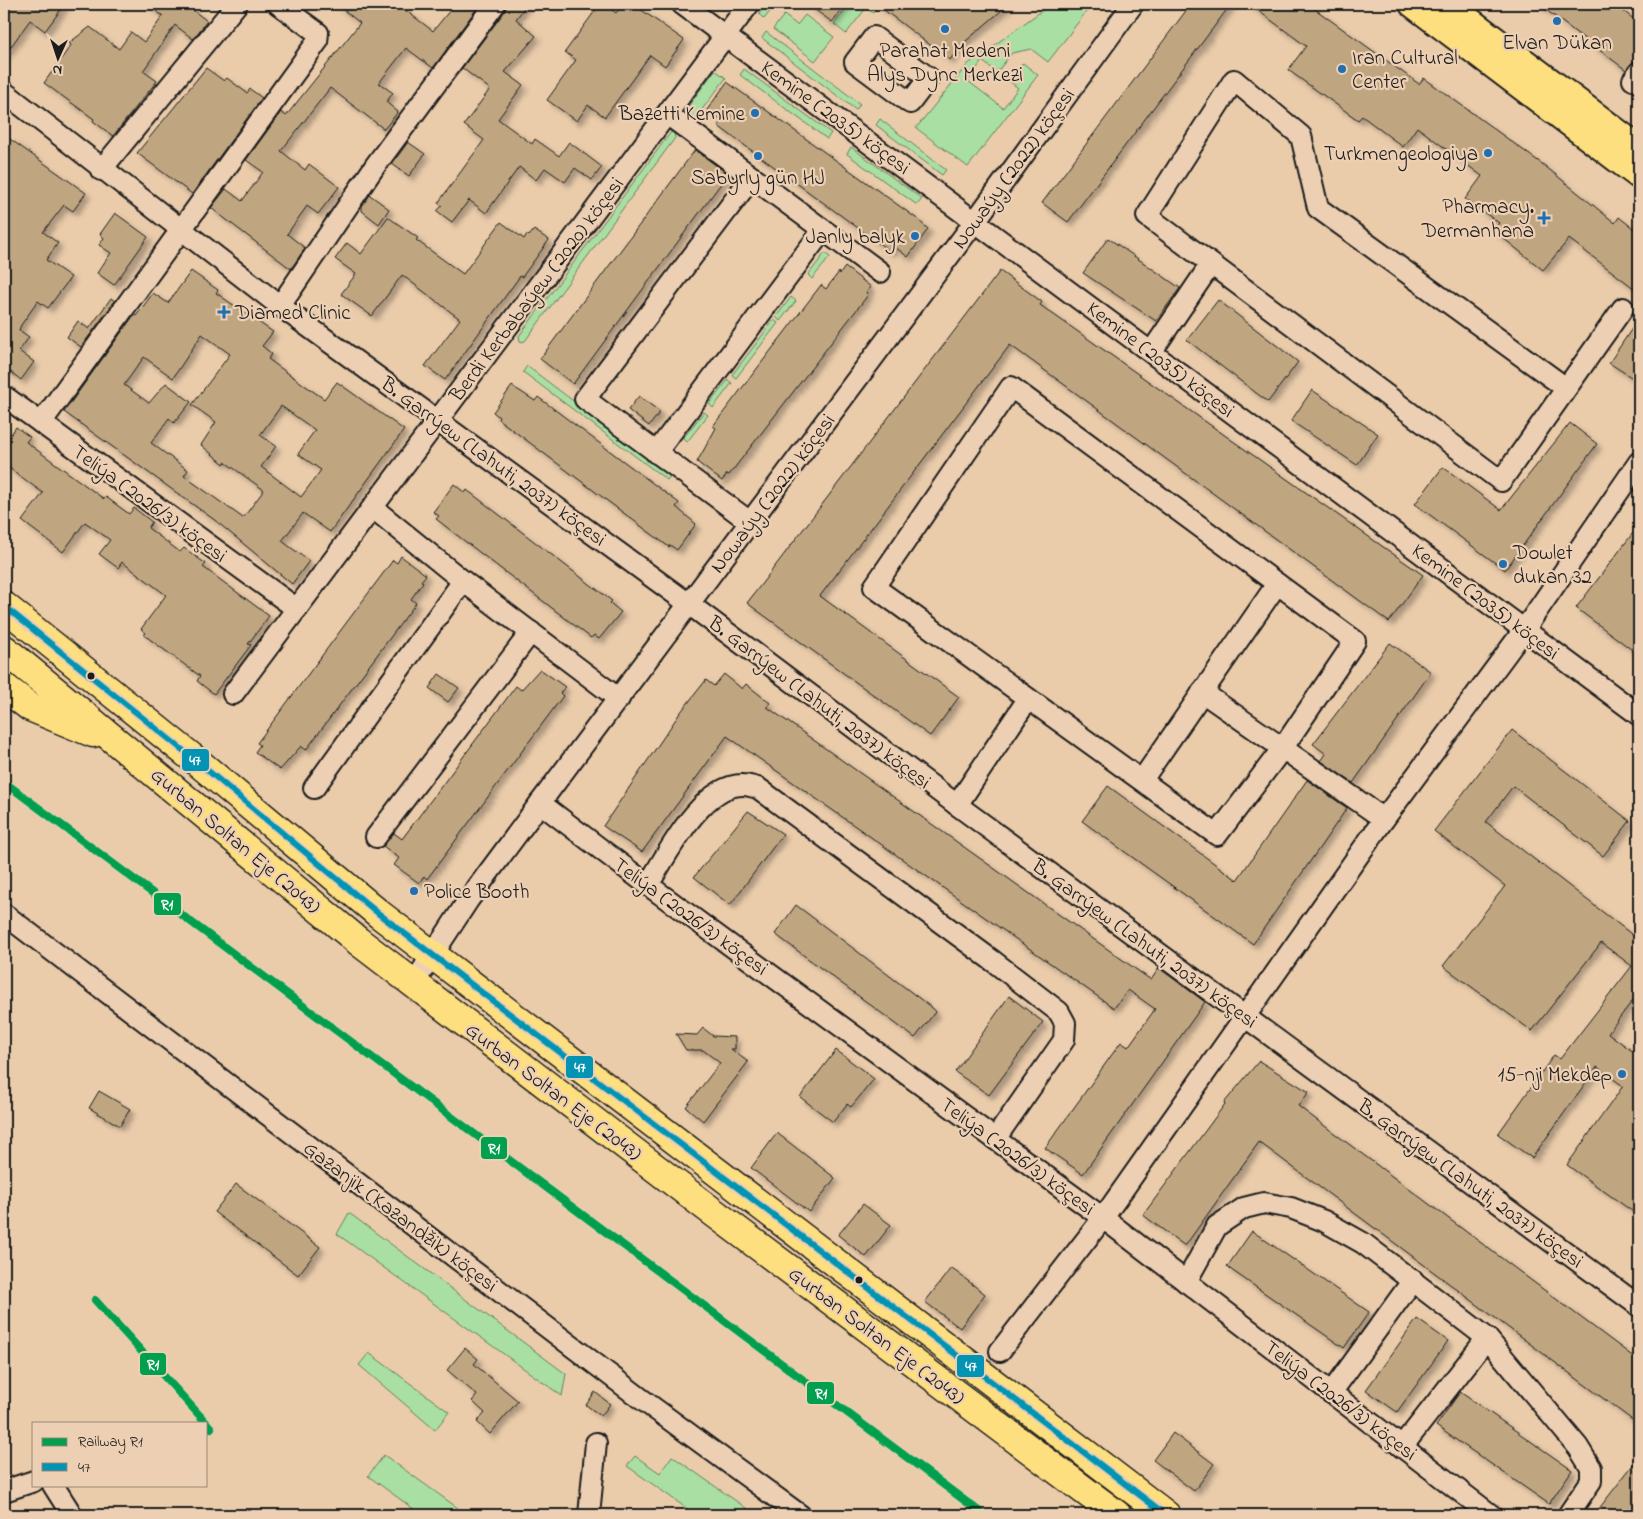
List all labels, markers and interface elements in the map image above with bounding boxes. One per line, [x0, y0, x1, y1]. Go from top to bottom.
marker: Elvan Dükan [1551, 15, 1563, 27]
marker: Parahat Medeni Alys Dync Merkezi [939, 23, 951, 35]
place label: Elvan Dükan [1502, 29, 1612, 59]
north arrow [32, 32, 82, 82]
place label: Parahat Medeni Alys Dync Merkezi [867, 37, 1023, 93]
place label: Iran Cultural Center [1352, 44, 1458, 98]
street label: Kemine (2035) köçesi [754, 54, 916, 183]
text: N [52, 59, 63, 80]
marker: Iran Cultural Center [1336, 63, 1348, 75]
street label: Nowaýy (2022) köçesi [946, 82, 1085, 257]
place label: Bazetti Kemine [618, 100, 746, 130]
marker: Bazetti Kemine [749, 107, 761, 119]
place label: Turkmengeologiya [1324, 140, 1478, 172]
marker: Turkmengeologiya [1482, 147, 1494, 159]
marker: Sabyrly gün HJ [752, 150, 764, 162]
place label: Sabyrly gün HJ [691, 164, 825, 196]
street label: Berdi Kerbabaýew (2020) köçesi [442, 172, 634, 411]
place label: Pharmacy. Dermanhana [1421, 193, 1534, 247]
marker: Pharmacy. Dermanhana [1538, 212, 1550, 224]
place label: Janly balyk [806, 223, 906, 255]
marker: Janly balyk [909, 230, 921, 242]
street label: Kemine (2035) köçesi [1080, 295, 1240, 426]
place label: Diamed Clinic [234, 299, 351, 329]
marker: Diamed Clinic [217, 305, 231, 319]
street label: B. Garrýew (Lahuti, 2037) köçesi [372, 370, 612, 556]
street label: Nowaýy (2022) köçesi [704, 408, 845, 581]
street label: Teliýa (2026/3) köçesi [64, 438, 232, 573]
street label: Kemine (2035) köçesi [1405, 537, 1565, 668]
place label: Dowlet dukan 32 [1512, 539, 1592, 593]
marker: Dowlet dukan 32 [1497, 558, 1509, 570]
street label: B. Garrýew (Lahuti, 2037) köçesi [699, 609, 937, 799]
unlabelled marker [86, 671, 96, 681]
line badge: 47 [181, 748, 210, 772]
text: 47 [188, 751, 201, 772]
street label: Gurban Soltan Eje (2043) [143, 761, 326, 922]
street label: Teliýa (2026/3) köçesi [605, 851, 773, 986]
street label: B. Garrýew (Lahuti, 2037) köçesi [1023, 852, 1263, 1038]
place label: Police Booth [424, 878, 529, 908]
marker: Police Booth [408, 885, 420, 897]
line badge: R1 [153, 892, 182, 916]
text: R1 [160, 895, 174, 916]
street label: Gurban Soltan Eje (2043) [458, 1016, 647, 1169]
line badge: 47 [565, 1055, 594, 1079]
text: 47 [573, 1058, 586, 1079]
place label: 15-nji Mekdep [1498, 1061, 1612, 1091]
marker: 15-nji Mekdep [1616, 1068, 1628, 1080]
street label: Teliýa (2026/3) köçesi [932, 1091, 1100, 1226]
street label: B. Garrýew (Lahuti, 2037) köçesi [1349, 1092, 1589, 1278]
street label: Gazanjik (Kazandžik) köçesi [296, 1134, 503, 1301]
line badge: R1 [480, 1136, 508, 1160]
text: R1 [487, 1139, 501, 1160]
street label: Gurban Soltan Eje (2043) [781, 1260, 970, 1413]
unlabelled marker [854, 1275, 864, 1285]
street label: Teliýa (2026/3) köçesi [1256, 1334, 1423, 1471]
line badge: R1 [139, 1352, 167, 1376]
line badge: 47 [956, 1354, 985, 1378]
text: R1 [146, 1355, 160, 1376]
text: 47 [964, 1357, 977, 1378]
line badge: R1 [806, 1381, 835, 1405]
text: R1 [814, 1384, 828, 1405]
legend [32, 1422, 208, 1486]
text: Railway R1 [78, 1431, 143, 1454]
text: 47 [78, 1457, 90, 1479]

